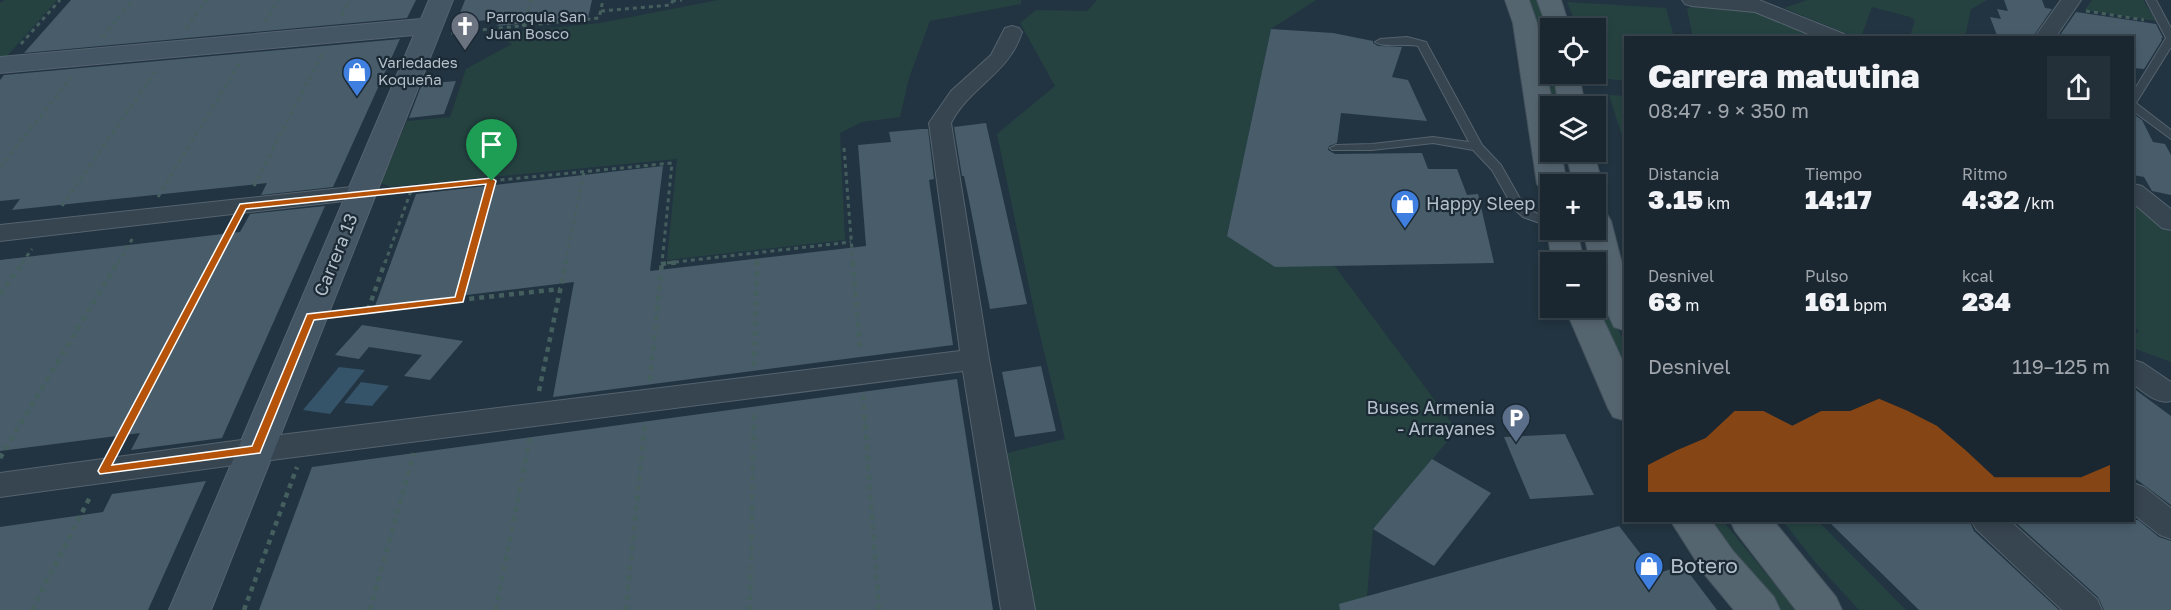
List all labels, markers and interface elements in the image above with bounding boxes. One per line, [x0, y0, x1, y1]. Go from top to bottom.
place label: Parroquia San Juan Bosco [486, 7, 587, 42]
church icon: Parroquia San Juan Bosco [449, 10, 481, 52]
map controls [1540, 18, 1606, 318]
button: locate [1540, 18, 1606, 84]
place label: Variedades Koqueña [378, 53, 458, 88]
shop icon: Variedades Koqueña [341, 56, 373, 98]
text: Carrera matutina [1648, 56, 1920, 95]
button: share [2047, 56, 2110, 119]
button: layers [1540, 96, 1606, 162]
text: 08:47 · 9 × 350 m [1648, 98, 1809, 122]
pin [466, 119, 517, 181]
icon: arrive [475, 128, 508, 161]
text: Distancia [1648, 164, 1719, 184]
text: Tiempo [1805, 164, 1862, 184]
text: Ritmo [1962, 164, 2007, 184]
button: + [1540, 174, 1606, 240]
text: 3.15 [1648, 184, 1703, 215]
text: 14:17 [1805, 184, 1872, 215]
text: 4:32 [1962, 184, 2020, 215]
shop icon: Happy Sleep [1389, 188, 1421, 230]
place label: Happy Sleep [1426, 192, 1535, 214]
text: km [1703, 193, 1730, 213]
text: /km [2020, 193, 2054, 213]
street label: Carrera 13 [308, 210, 362, 299]
button: − [1540, 252, 1606, 318]
text: Desnivel [1648, 266, 1714, 286]
text: Pulso [1805, 266, 1848, 286]
text: kcal [1962, 266, 1994, 286]
text: 63 [1648, 286, 1681, 317]
text: 161 [1805, 286, 1849, 317]
text: 234 [1962, 286, 2011, 317]
text: m [1681, 295, 1699, 315]
text: bpm [1849, 295, 1887, 315]
text: Desnivel [1648, 354, 1731, 378]
text: 119–125 m [2012, 354, 2110, 378]
place label: Buses Armenia - Arrayanes [1367, 396, 1495, 439]
parking icon: Buses Armenia - Arrayanes [1500, 402, 1532, 444]
shop icon: Botero [1633, 550, 1665, 592]
place label: Botero [1670, 552, 1738, 578]

